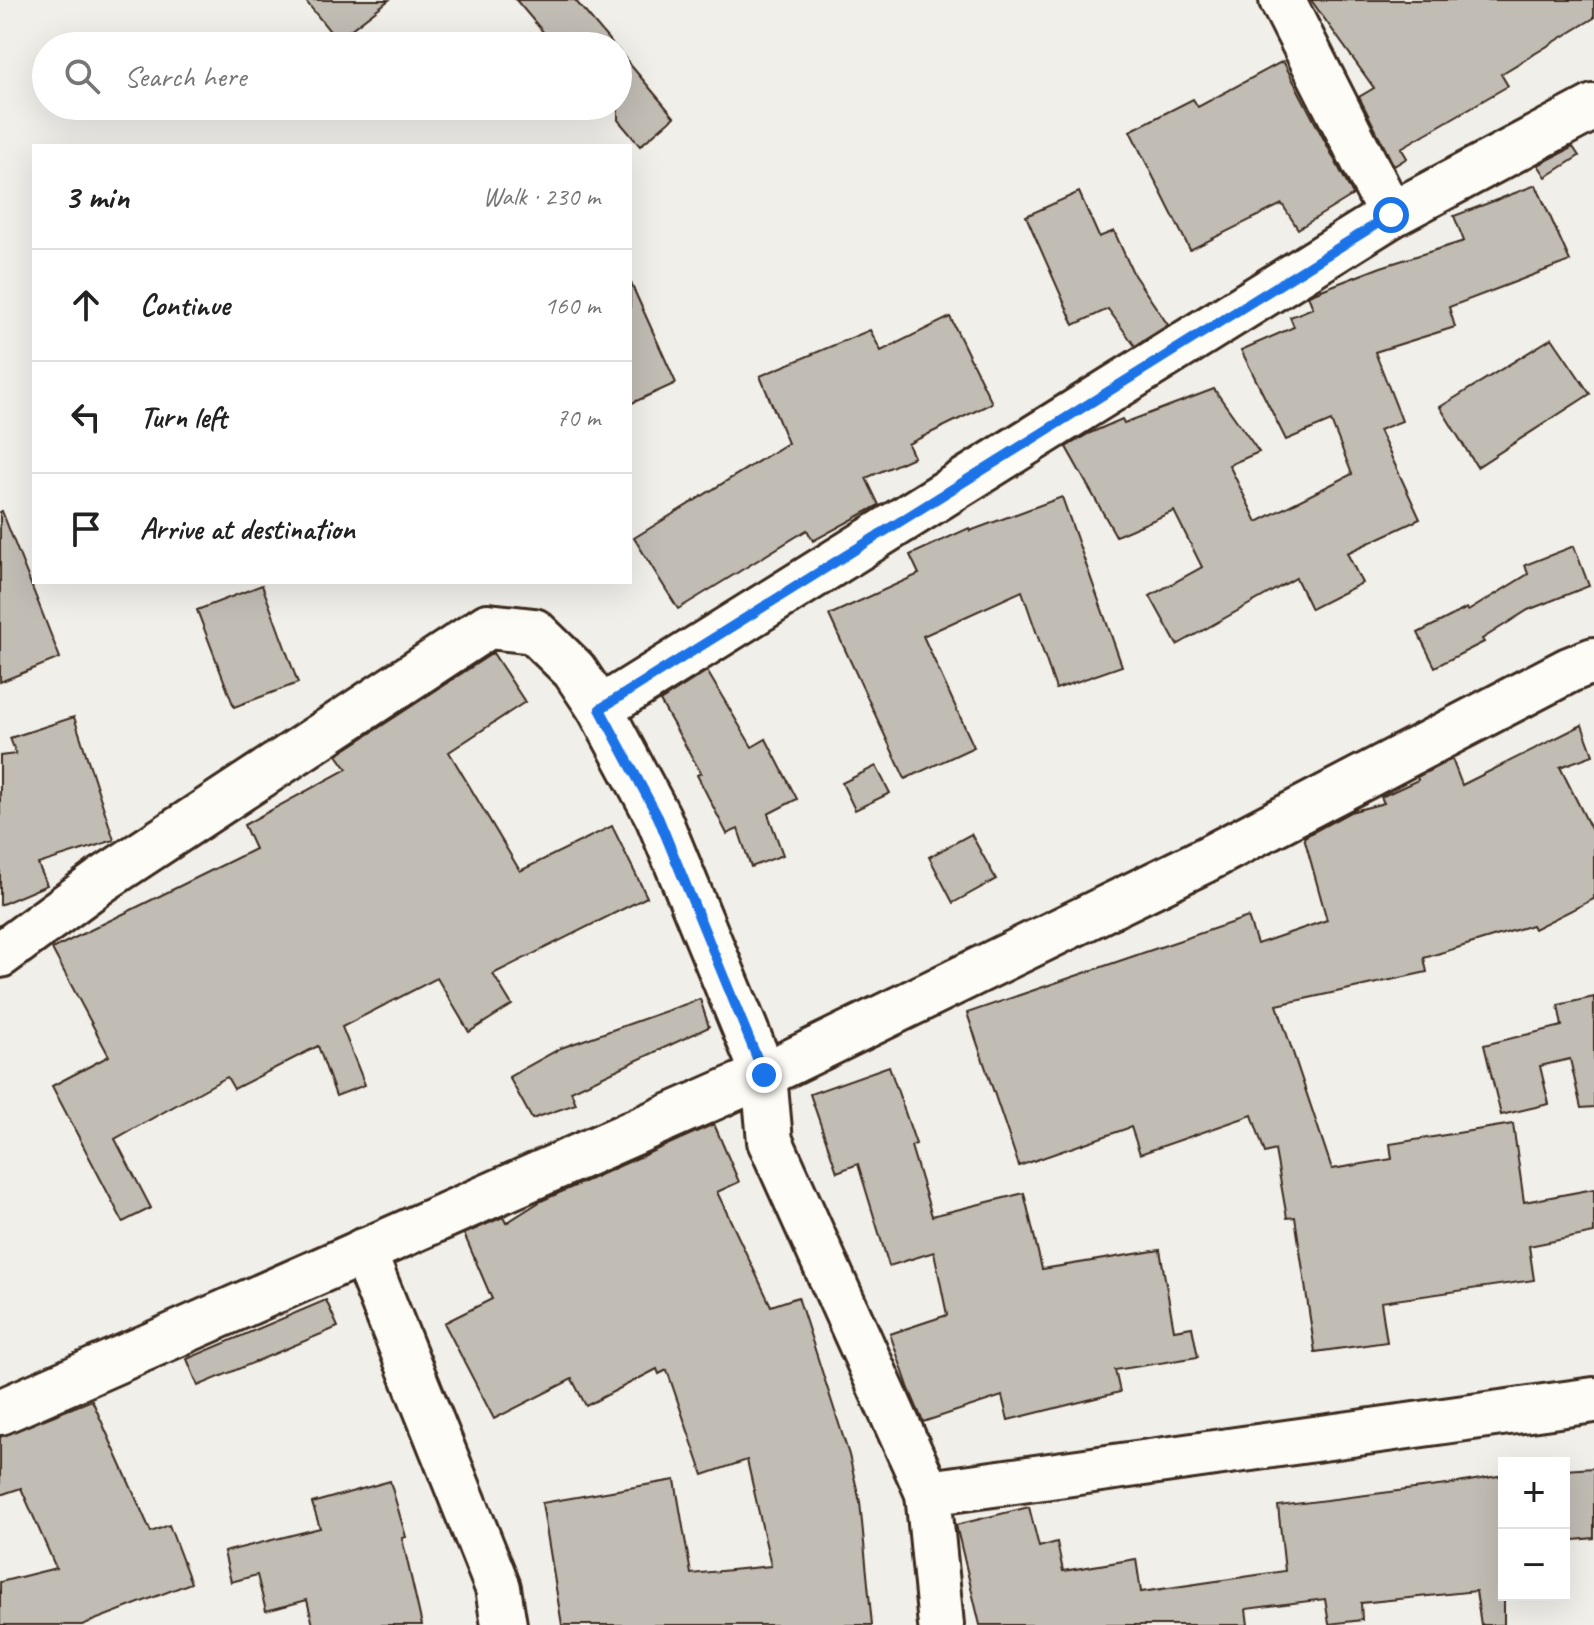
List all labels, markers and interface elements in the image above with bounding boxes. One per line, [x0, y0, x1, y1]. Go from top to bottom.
search box [32, 32, 632, 120]
icon: search [60, 54, 104, 98]
text: Search here [124, 57, 246, 95]
text: 3 min [64, 175, 129, 218]
text: Walk · 230 m [483, 180, 600, 213]
route start [1373, 197, 1409, 233]
icon: ahead [64, 283, 108, 327]
text: Continue [140, 286, 230, 324]
text: 160 m [544, 289, 600, 322]
icon: left [64, 395, 108, 439]
text: Turn left [140, 398, 227, 436]
text: 70 m [556, 401, 600, 434]
icon: arrive [64, 507, 108, 551]
text: Arrive at destination [140, 510, 355, 548]
route end [746, 1057, 782, 1093]
map controls [1498, 1457, 1570, 1601]
button: + [1498, 1457, 1570, 1529]
button: − [1498, 1529, 1570, 1601]

